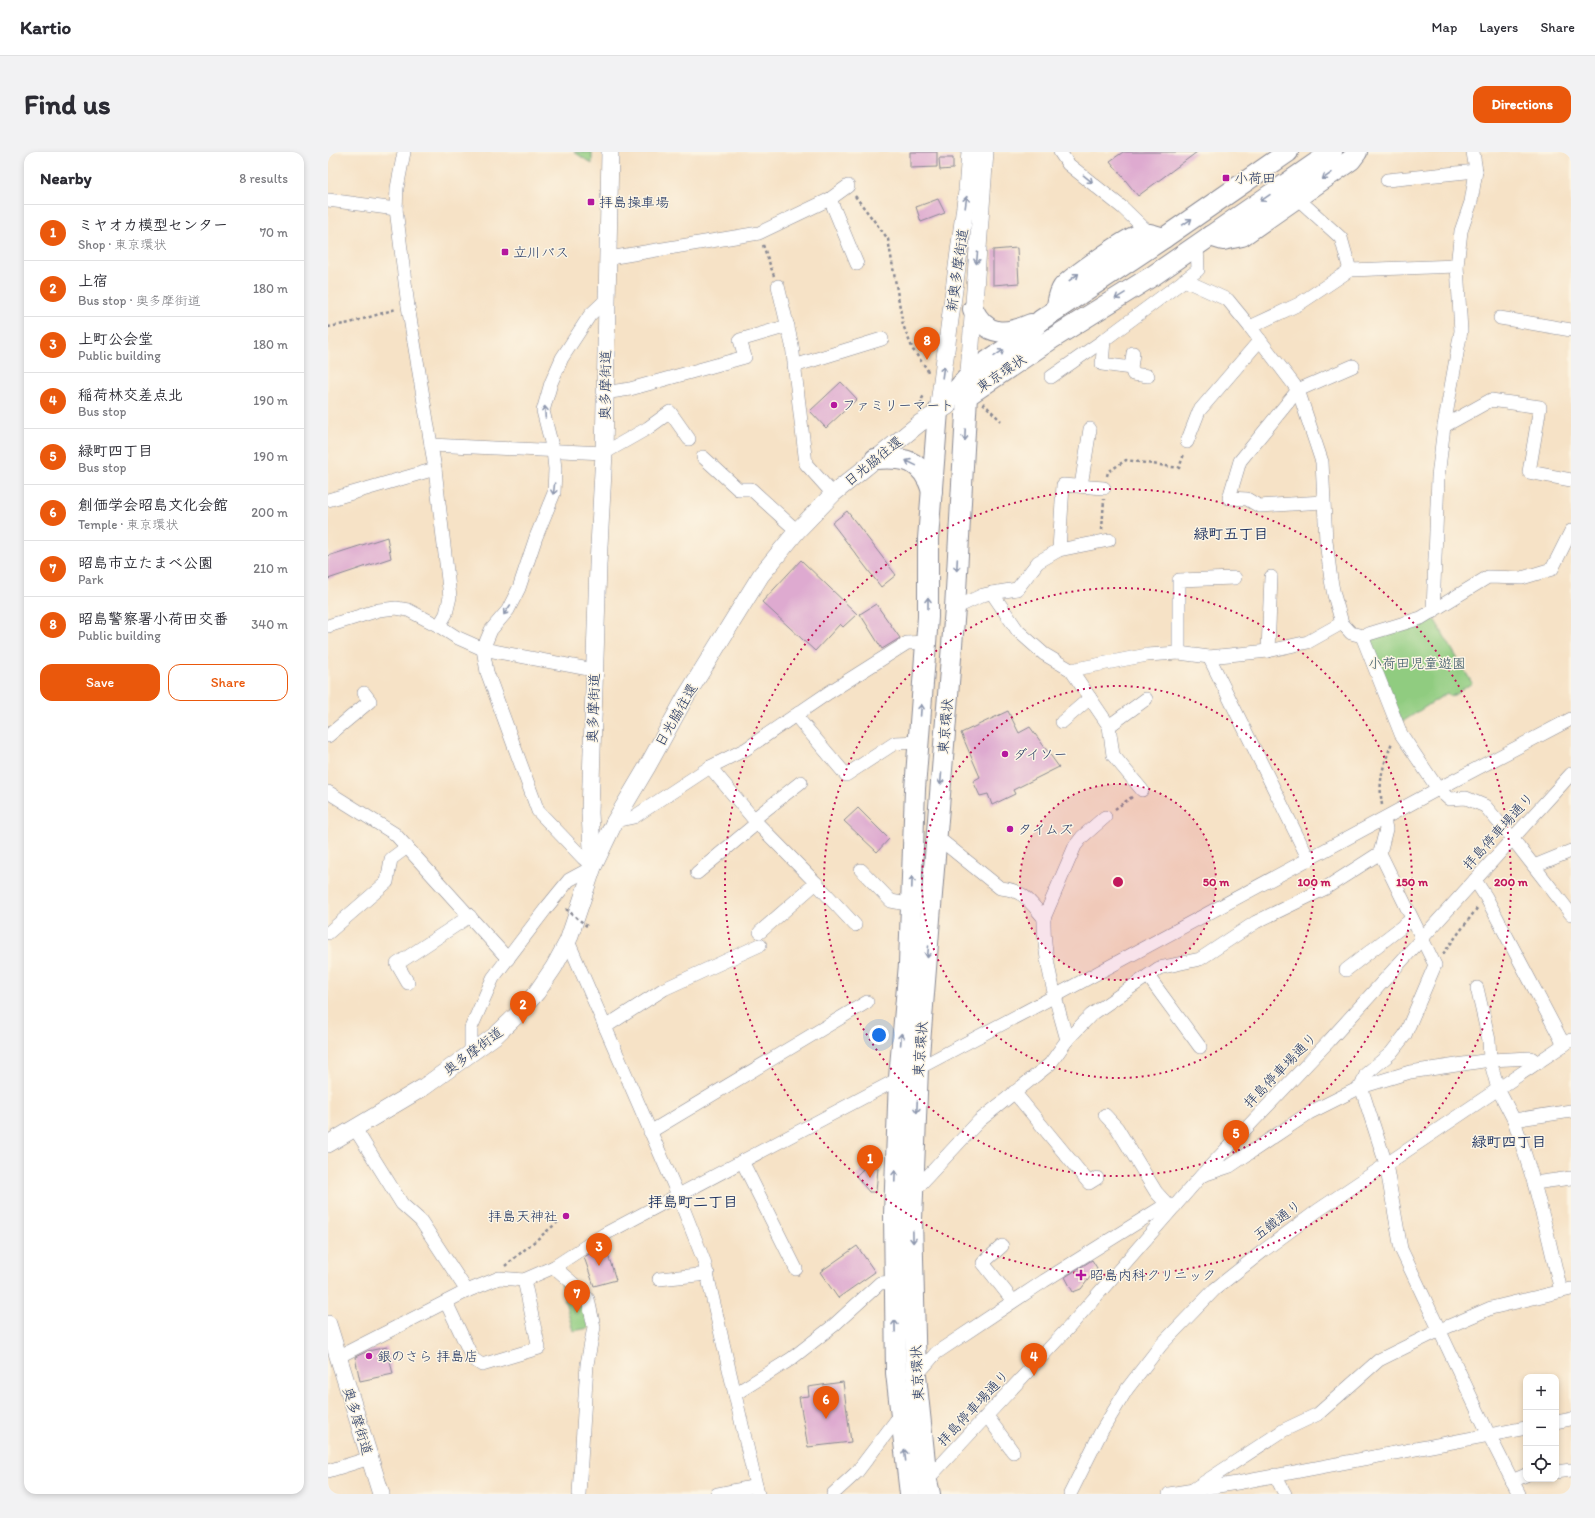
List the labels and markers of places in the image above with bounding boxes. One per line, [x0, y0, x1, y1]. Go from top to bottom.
place label: 小荷田 [1234, 170, 1276, 187]
marker: 小荷田 [1221, 173, 1231, 183]
place label: 拝島操車場 [599, 194, 669, 211]
marker: 拝島操車場 [586, 197, 596, 207]
place label: 立川バス [513, 244, 569, 261]
marker: 立川バス [500, 247, 510, 257]
pin: 8 [914, 327, 940, 360]
place label: ファミリーマート [842, 397, 954, 414]
marker: ファミリーマート [829, 400, 839, 410]
place label: ダイソー [1013, 746, 1068, 763]
marker: ダイソー [1000, 749, 1010, 759]
place label: タイムズ [1018, 821, 1073, 838]
marker: タイムズ [1005, 824, 1015, 834]
centre of rings [1111, 875, 1125, 889]
pin: 2 [510, 991, 536, 1024]
pin: 5 [1223, 1120, 1249, 1153]
pin: 1 [857, 1145, 883, 1178]
place label: 拝島天神社 [488, 1208, 558, 1225]
marker: 拝島天神社 [561, 1211, 571, 1221]
pin: 3 [586, 1233, 612, 1266]
place label: 昭島内科クリニック [1090, 1267, 1216, 1284]
marker: 昭島内科クリニック [1075, 1269, 1087, 1281]
pin: 7 [564, 1280, 590, 1313]
pin: 4 [1021, 1343, 1047, 1376]
place label: 銀のさら 拝島店 [377, 1348, 478, 1365]
marker: 銀のさら 拝島店 [364, 1351, 374, 1361]
pin: 6 [813, 1386, 839, 1419]

